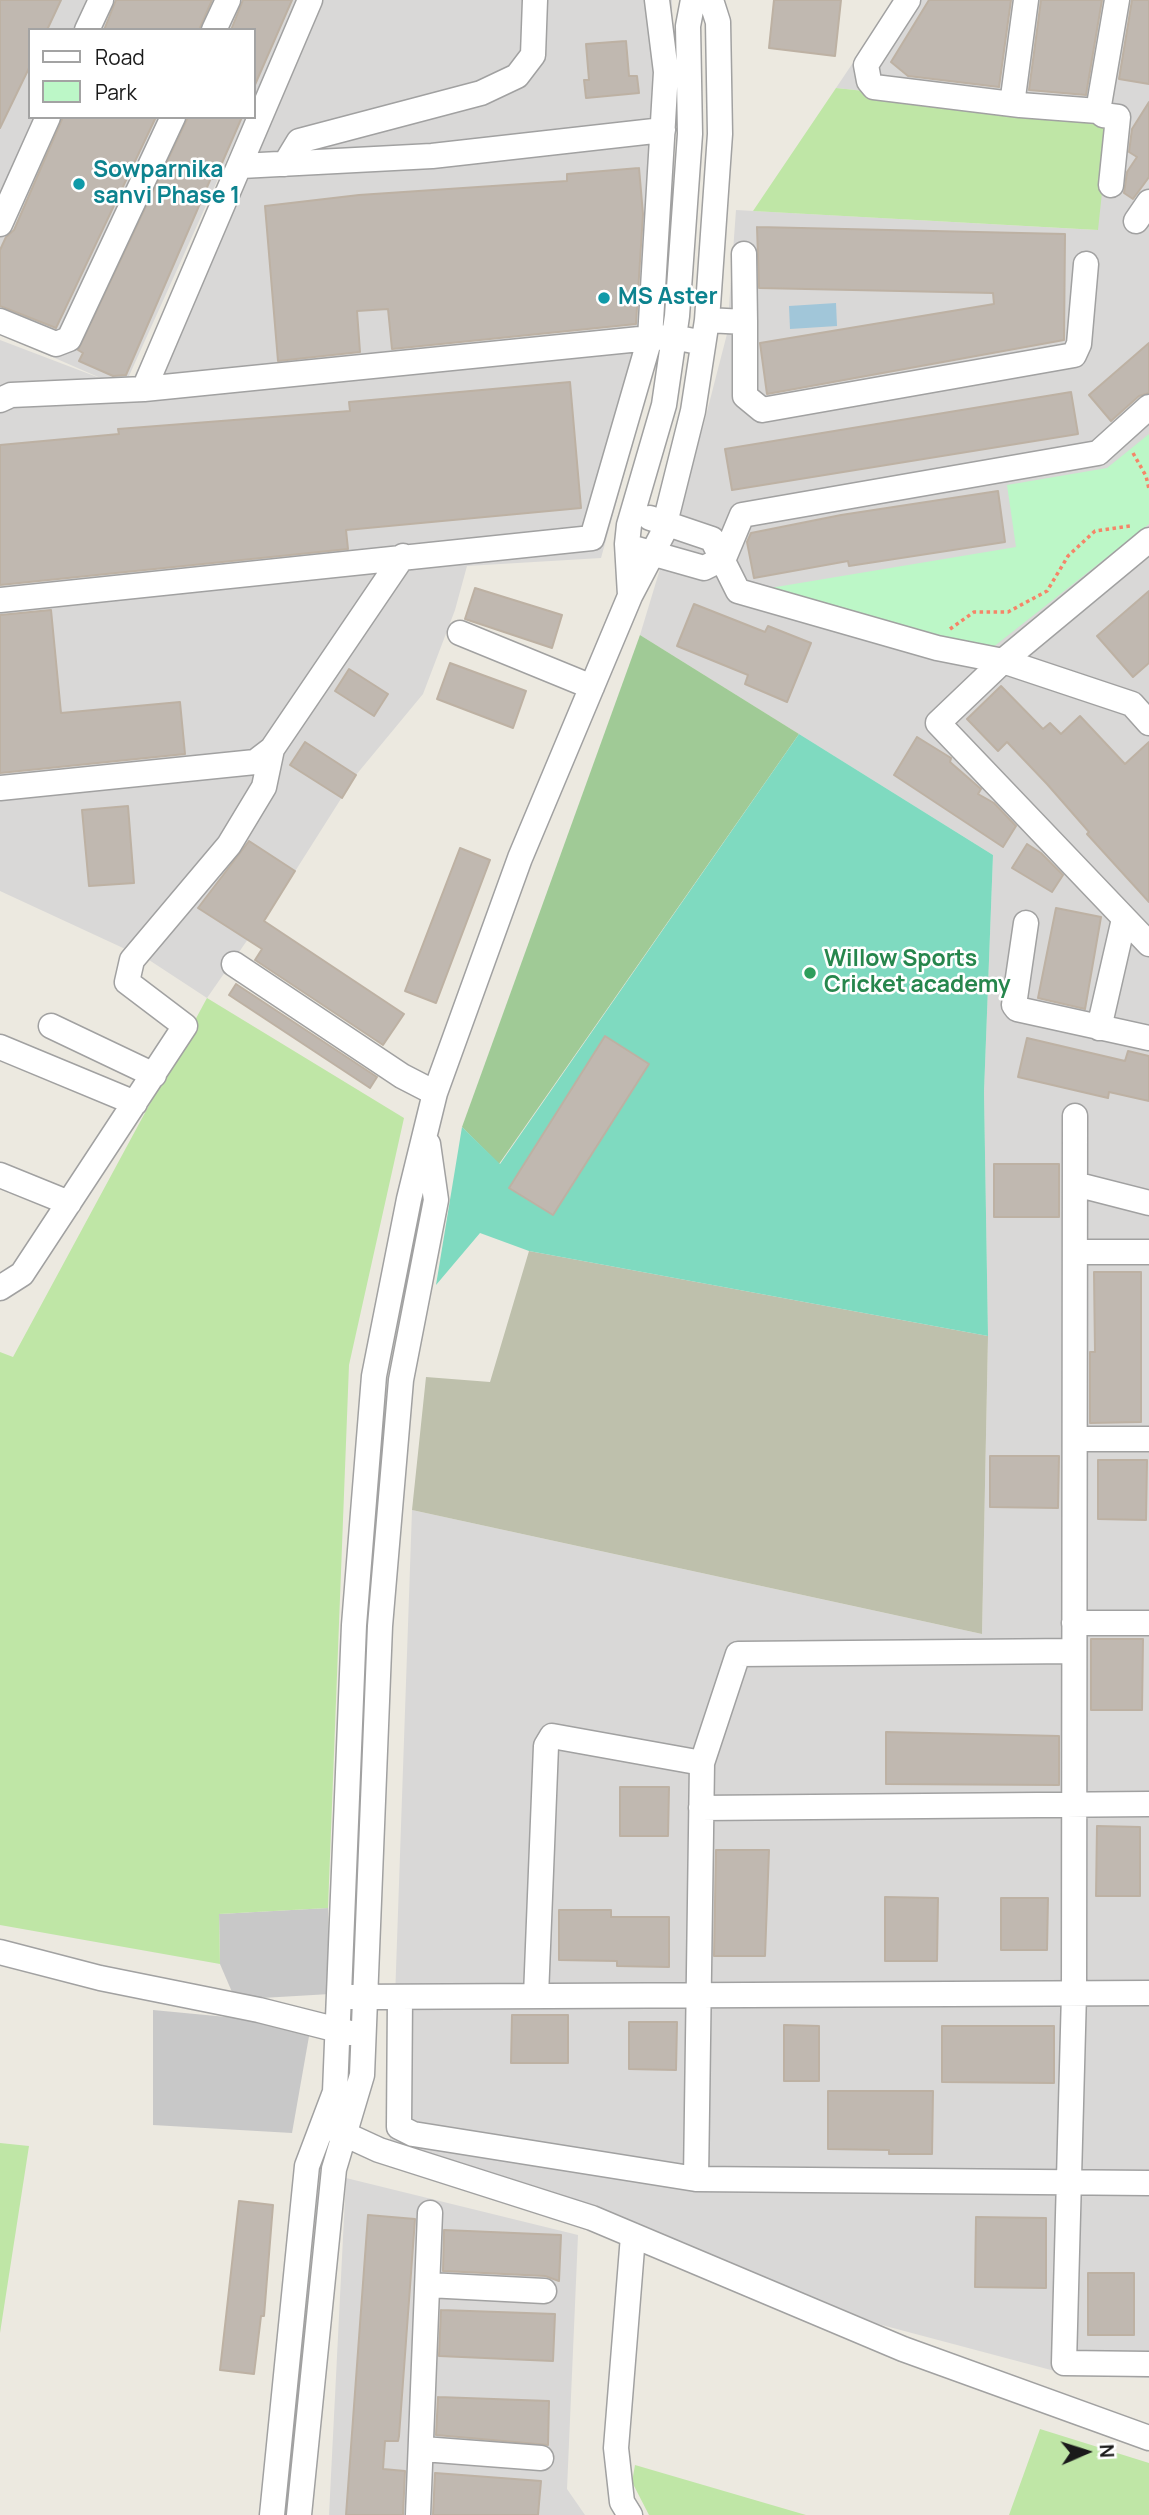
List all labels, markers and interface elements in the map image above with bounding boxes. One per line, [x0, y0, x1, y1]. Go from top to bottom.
legend [28, 28, 256, 119]
text: Road [95, 43, 145, 71]
text: Park [95, 78, 137, 106]
place label: Sowparnika sanvi Phase 1 [93, 157, 240, 211]
marker: Sowparnika sanvi Phase 1 [71, 176, 87, 192]
place label: MS Aster [618, 284, 718, 312]
marker: MS Aster [596, 290, 612, 306]
place label: Willow Sports Cricket academy [824, 946, 1011, 1000]
marker: Willow Sports Cricket academy [802, 965, 818, 981]
north arrow [1051, 2417, 1121, 2487]
text: N [1094, 2443, 1120, 2458]

